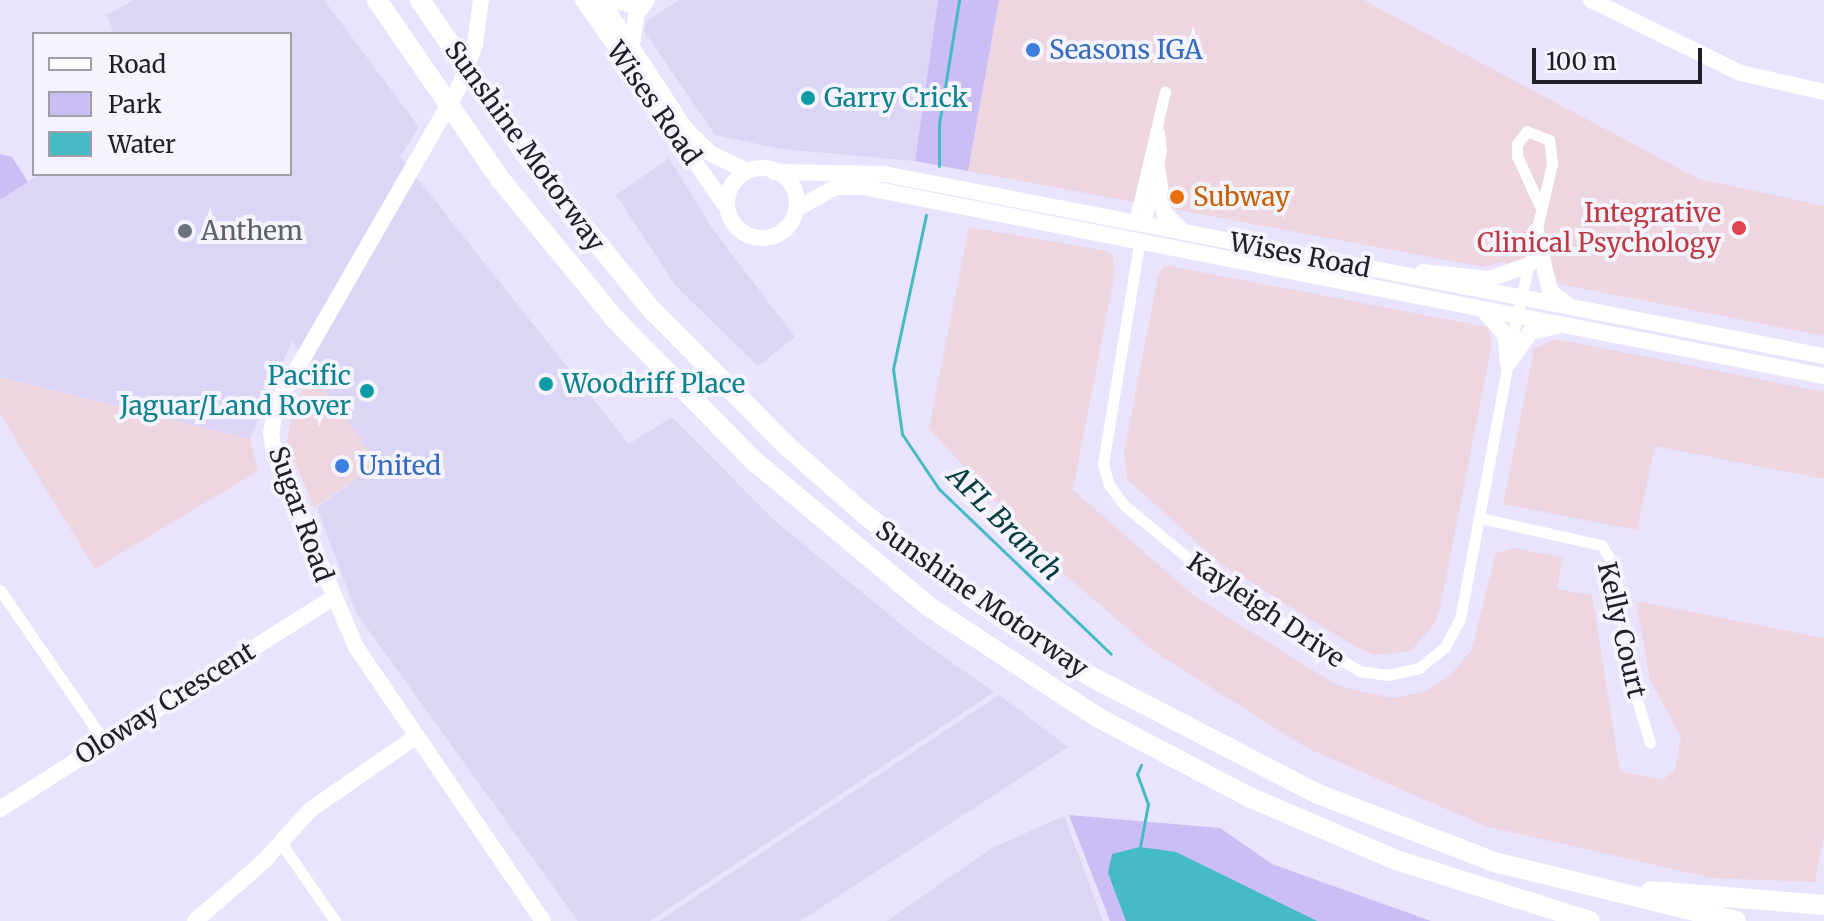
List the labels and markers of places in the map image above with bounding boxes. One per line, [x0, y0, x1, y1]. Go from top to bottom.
place label: Seasons IGA [1049, 34, 1203, 66]
marker: Seasons IGA [1024, 41, 1042, 59]
place label: Garry Crick [824, 82, 968, 114]
marker: Garry Crick [799, 89, 817, 107]
place label: Subway [1193, 181, 1290, 213]
marker: Subway [1168, 188, 1186, 206]
place label: Integrative Clinical Psychology [1477, 197, 1721, 258]
place label: Anthem [201, 215, 303, 247]
marker: Integrative Clinical Psychology [1728, 217, 1750, 239]
marker: Anthem [176, 222, 194, 240]
place label: Pacific Jaguar/Land Rover [120, 360, 351, 422]
place label: Woodriff Place [562, 368, 745, 400]
marker: Woodriff Place [537, 375, 555, 393]
marker: Pacific Jaguar/Land Rover [358, 382, 376, 400]
place label: United [358, 450, 441, 482]
marker: United [333, 457, 351, 475]

